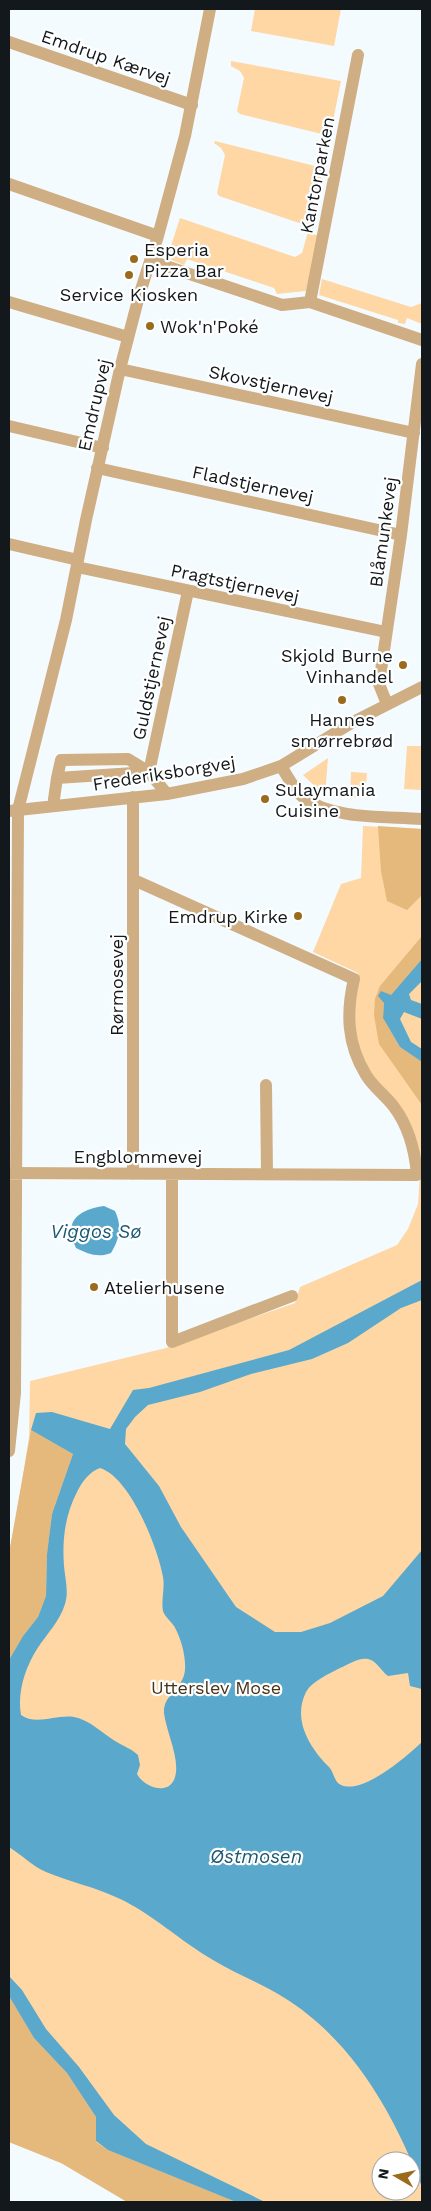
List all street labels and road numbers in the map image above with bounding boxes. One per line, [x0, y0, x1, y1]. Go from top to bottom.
street label: Emdrup Kærvej [39, 25, 173, 89]
street label: Kantorparken [295, 115, 339, 235]
street label: Emdrupvej [73, 357, 115, 453]
street label: Skovstjernevej [207, 361, 335, 407]
street label: Fladstjernevej [191, 461, 315, 507]
street label: Blåmunkevej [365, 475, 401, 589]
street label: Pragtstjernevej [169, 559, 301, 607]
street label: Guldstjernevej [128, 614, 174, 742]
street label: Frederiksborgvej [91, 751, 237, 795]
street label: Rørmosevej [106, 934, 127, 1036]
street label: Engblommevej [74, 1146, 202, 1167]

